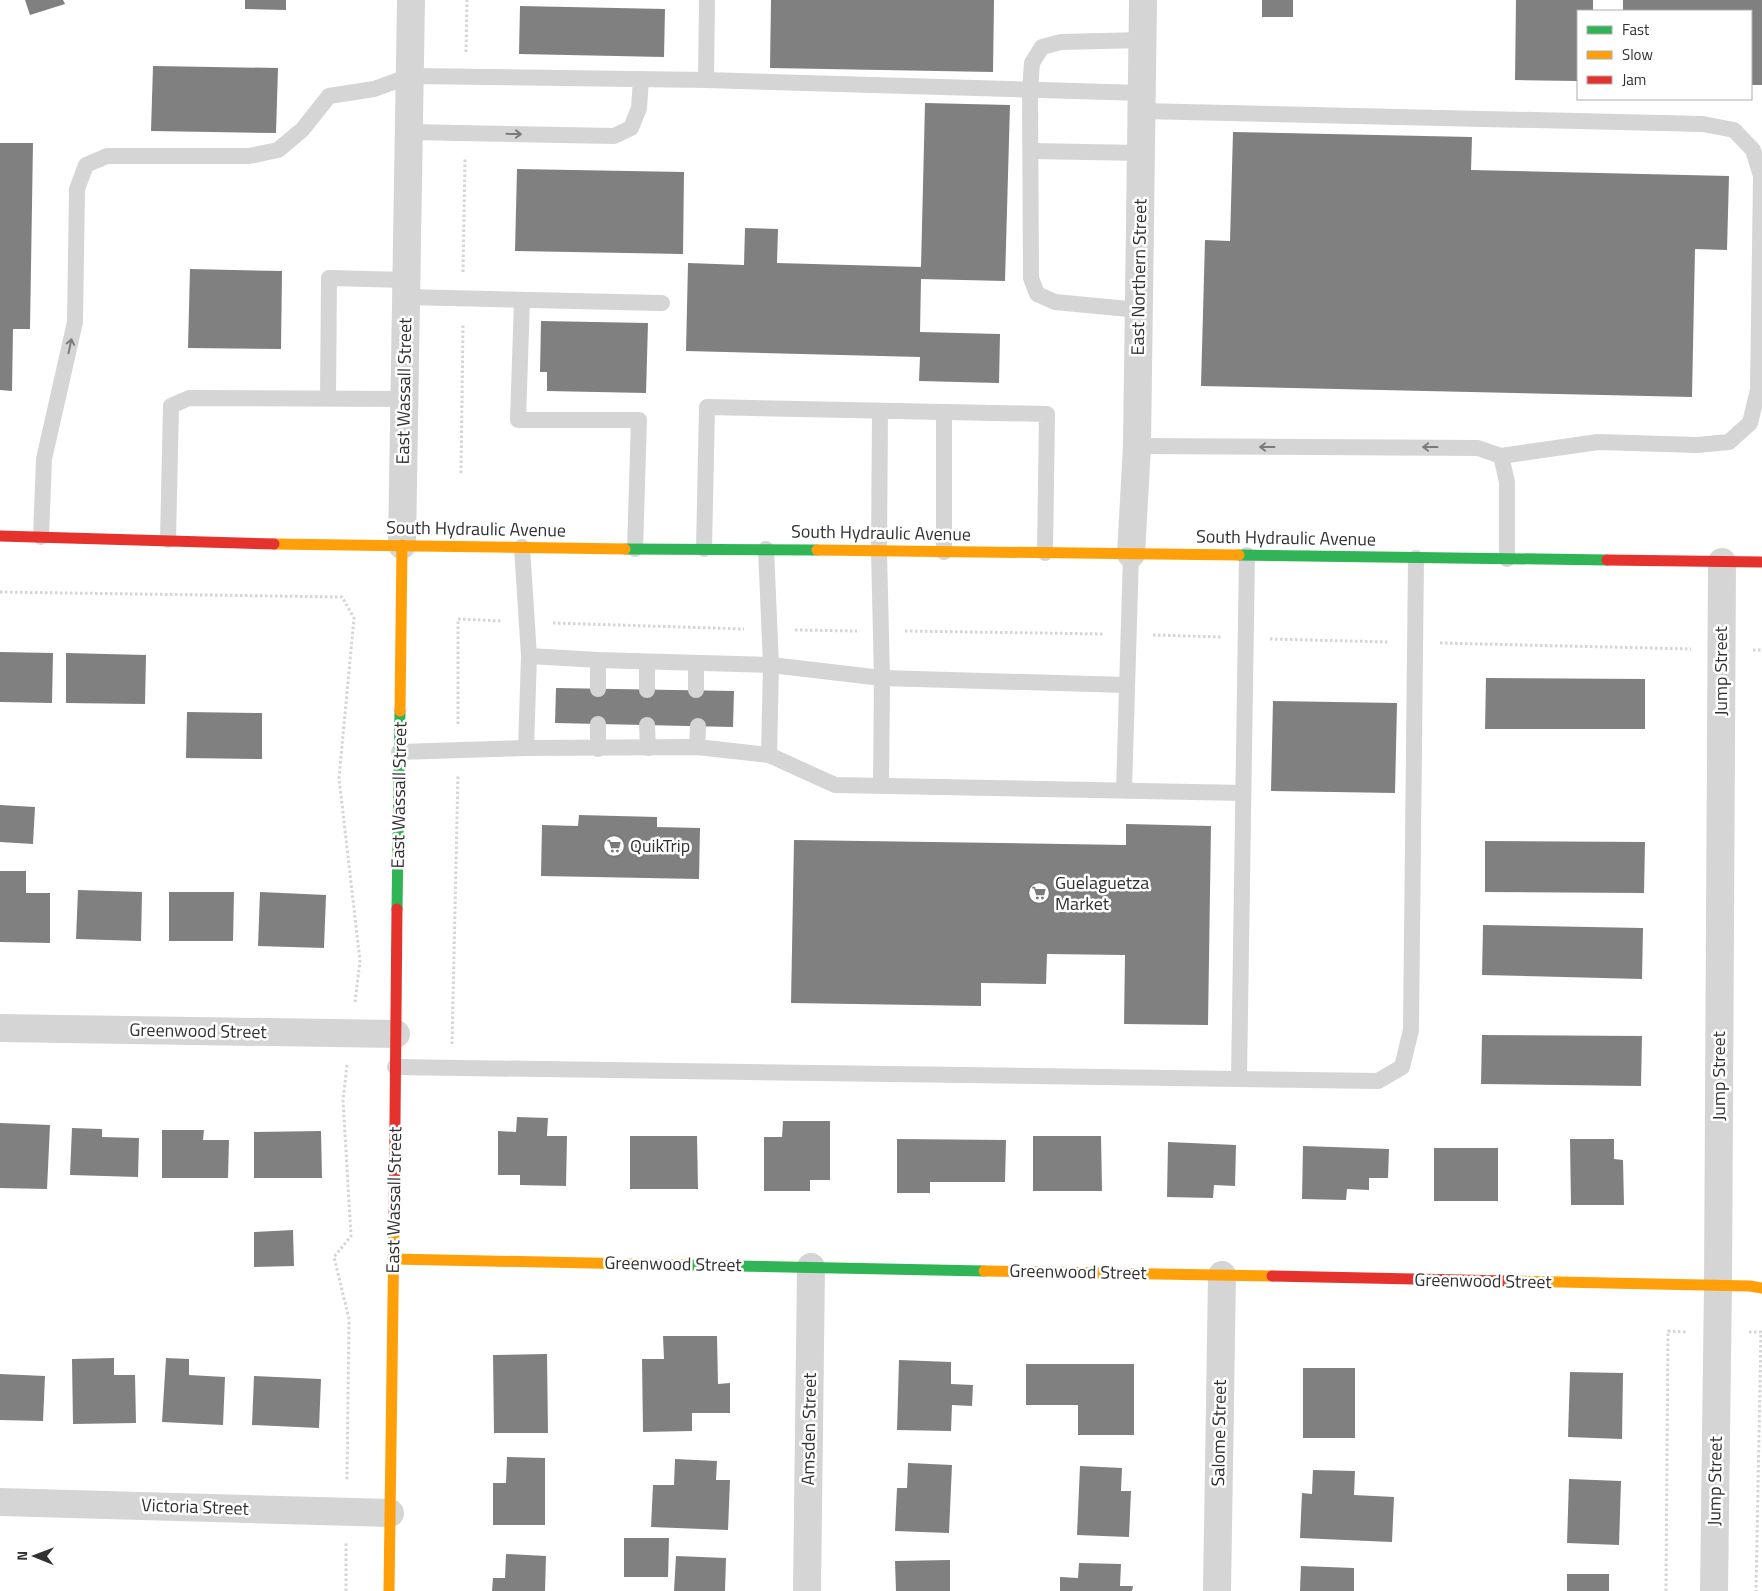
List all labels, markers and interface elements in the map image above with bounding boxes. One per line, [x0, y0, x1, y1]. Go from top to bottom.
legend [1577, 10, 1752, 100]
text: Fast [1622, 18, 1650, 41]
text: Slow [1622, 43, 1653, 66]
text: Jam [1622, 68, 1646, 91]
one-way arrow [505, 129, 521, 139]
street label: East Northern Street [1124, 198, 1153, 356]
street label: East Wassall Street [389, 317, 418, 465]
one-way arrow [65, 338, 75, 354]
one-way arrow [1259, 442, 1276, 452]
one-way arrow [1422, 442, 1438, 452]
street label: South Hydraulic Avenue [386, 513, 566, 544]
street label: South Hydraulic Avenue [791, 517, 971, 548]
street label: South Hydraulic Avenue [1196, 522, 1376, 553]
street label: Jump Street [1707, 625, 1734, 716]
street label: East Wassall Street [384, 721, 413, 869]
place label: QuikTrip [630, 832, 690, 859]
supermarket icon: QuikTrip [602, 834, 626, 858]
place label: Guelaguetza Market [1055, 869, 1149, 917]
supermarket icon: Guelaguetza Market [1027, 881, 1051, 905]
street label: Greenwood Street [129, 1016, 268, 1045]
street label: Jump Street [1705, 1030, 1732, 1121]
street label: East Wassall Street [379, 1126, 408, 1274]
street label: Greenwood Street [604, 1249, 743, 1278]
street label: Greenwood Street [1009, 1257, 1148, 1286]
street label: Greenwood Street [1414, 1266, 1553, 1295]
street label: Amsden Street [794, 1372, 823, 1486]
street label: Salome Street [1204, 1379, 1233, 1487]
street label: Jump Street [1700, 1435, 1729, 1526]
street label: Victoria Street [141, 1491, 250, 1522]
north arrow [10, 1531, 60, 1581]
text: N [11, 1551, 32, 1561]

